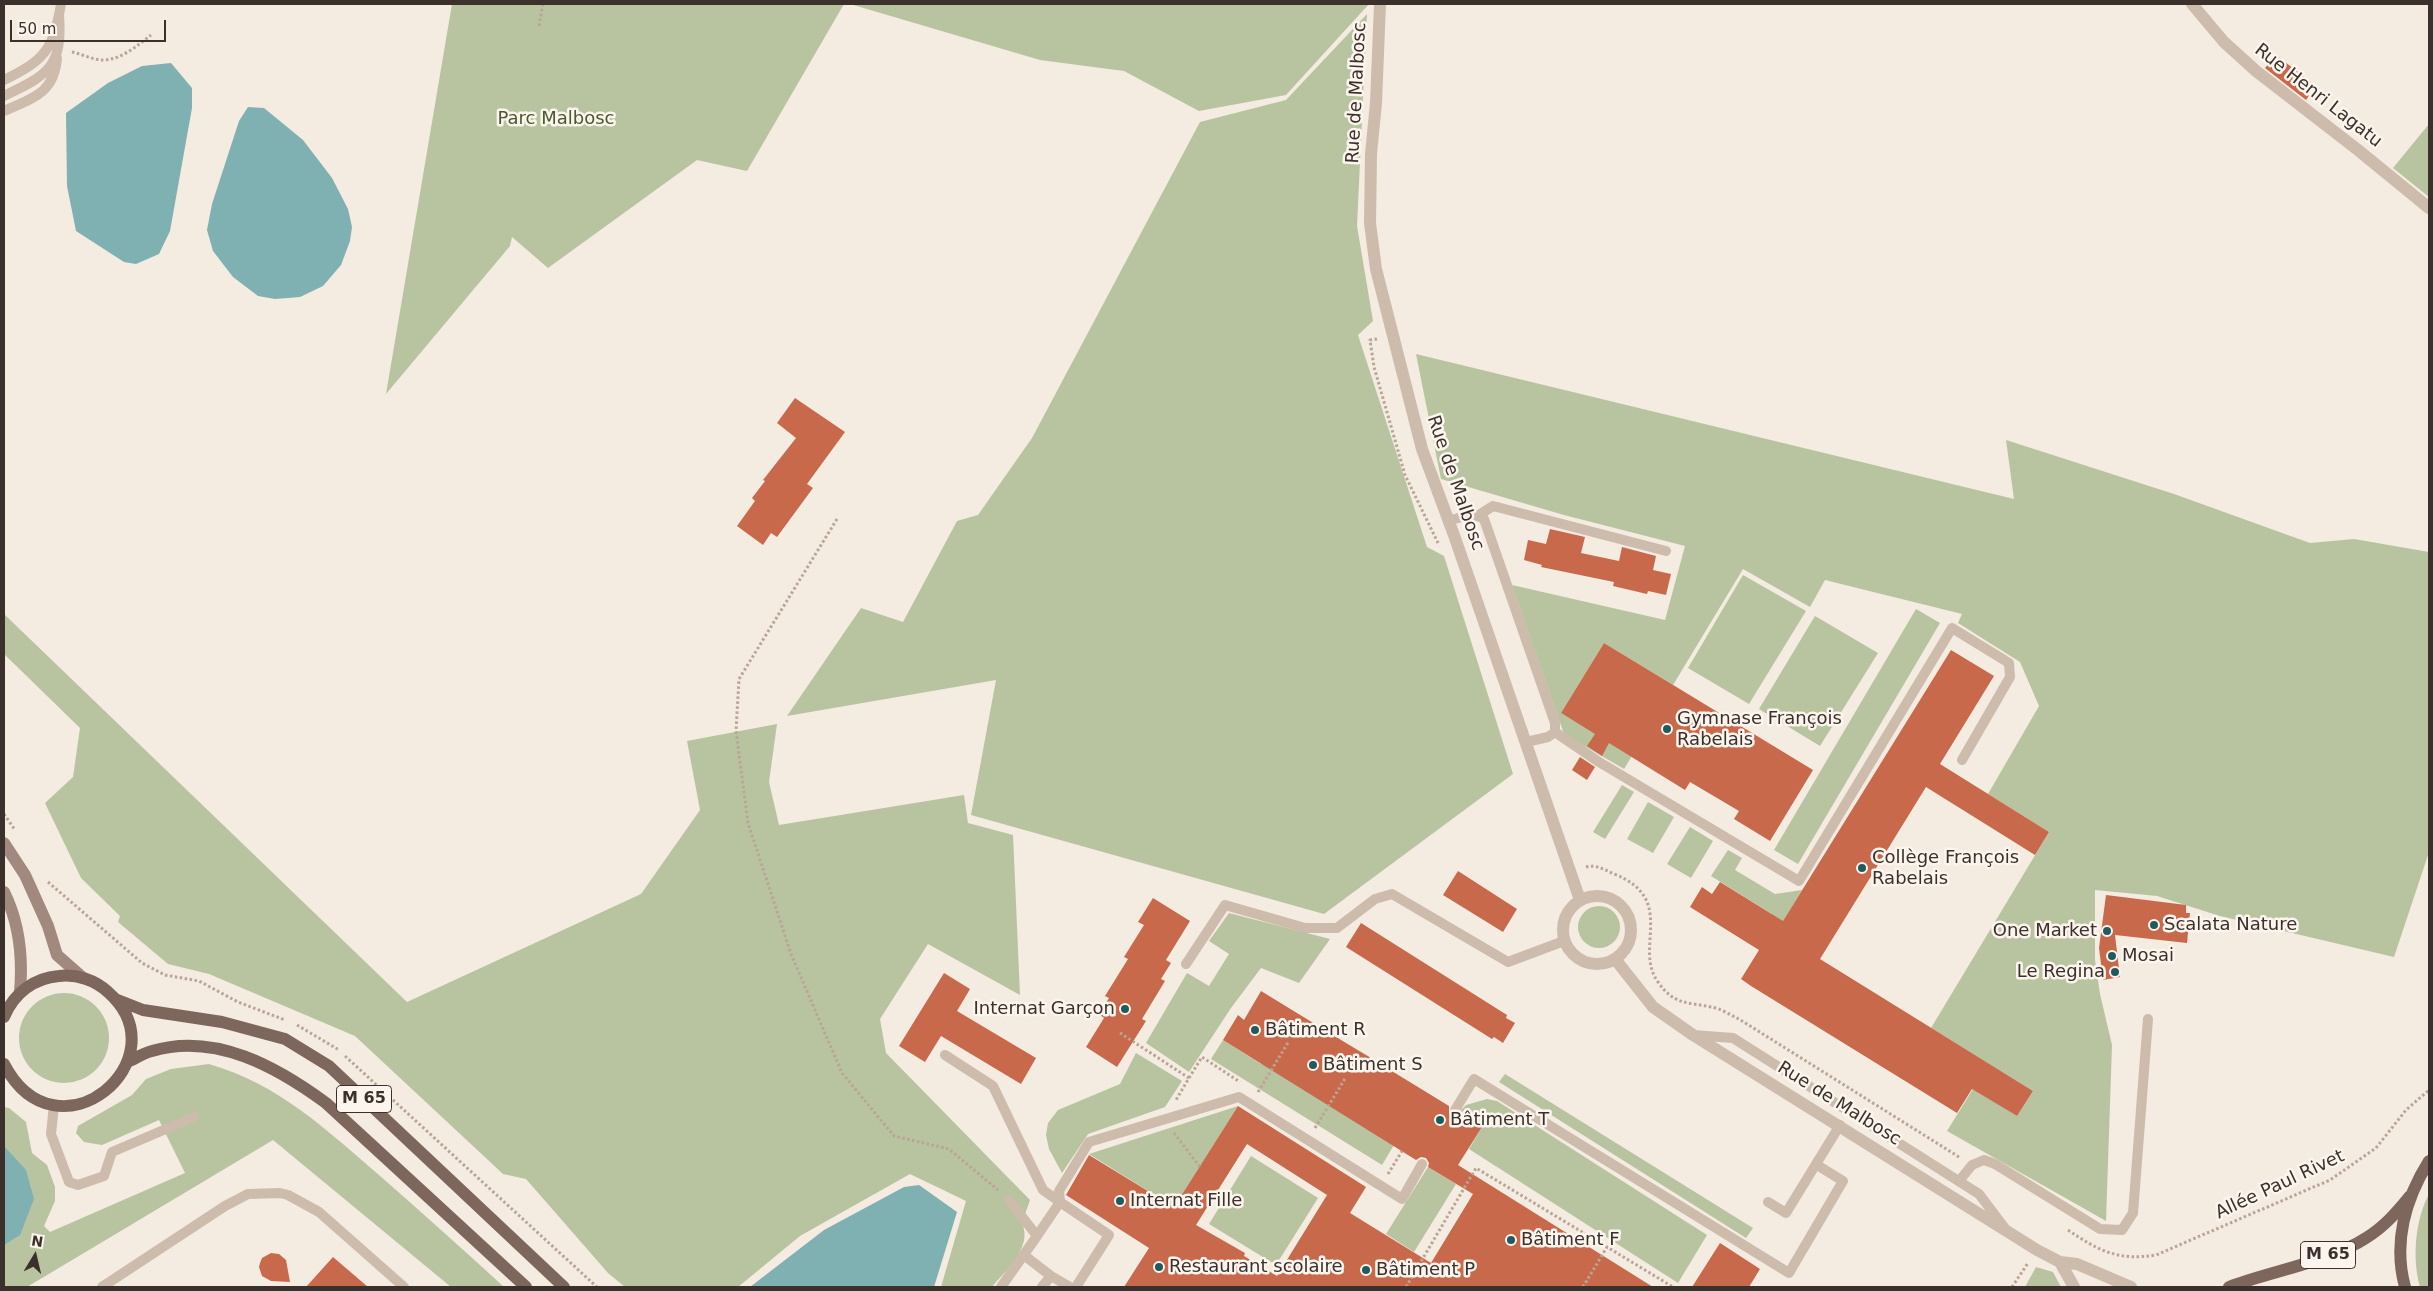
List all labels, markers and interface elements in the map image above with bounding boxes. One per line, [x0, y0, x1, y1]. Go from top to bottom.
scale bar [12, 10, 169, 42]
text: 50 m [18, 20, 56, 38]
street label: Rue de Malbosc [1343, 22, 1371, 164]
street label: Rue Henri Lagatu [2250, 39, 2386, 153]
park label: Parc Malbosc [498, 108, 614, 130]
street label: Rue de Malbosc [1422, 413, 1488, 553]
place label: Gymnase François Rabelais [1677, 708, 1842, 751]
marker: Gymnase François Rabelais [1661, 723, 1673, 735]
place label: Collège François Rabelais [1872, 847, 2019, 890]
marker: Collège François Rabelais [1856, 862, 1868, 874]
place label: Scalata Nature [2164, 914, 2297, 936]
marker: Scalata Nature [2148, 919, 2160, 931]
place label: One Market [1993, 920, 2097, 942]
marker: One Market [2101, 925, 2113, 937]
place label: Mosai [2122, 945, 2174, 967]
marker: Mosai [2106, 950, 2118, 962]
place label: Le Regina [2017, 961, 2105, 983]
marker: Le Regina [2109, 966, 2121, 978]
place label: Internat Garçon [974, 998, 1115, 1020]
marker: Internat Garçon [1119, 1003, 1131, 1015]
place label: Bâtiment R [1265, 1019, 1366, 1041]
marker: Bâtiment R [1249, 1024, 1261, 1036]
place label: Bâtiment S [1323, 1054, 1423, 1076]
street label: Rue de Malbosc [1773, 1057, 1905, 1151]
marker: Bâtiment S [1307, 1059, 1319, 1071]
road number: M 65 [336, 1086, 392, 1112]
place label: Bâtiment T [1450, 1109, 1549, 1131]
marker: Bâtiment T [1434, 1114, 1446, 1126]
street label: Allée Paul Rivet [2212, 1146, 2348, 1224]
place label: Internat Fille [1130, 1190, 1242, 1212]
marker: Internat Fille [1114, 1195, 1126, 1207]
place label: Bâtiment F [1521, 1229, 1620, 1251]
north arrow [10, 1231, 60, 1281]
text: N [30, 1232, 44, 1250]
marker: Bâtiment F [1505, 1234, 1517, 1246]
road number: M 65 [2300, 1242, 2356, 1268]
place label: Restaurant scolaire [1169, 1256, 1343, 1278]
place label: Bâtiment P [1376, 1259, 1475, 1281]
marker: Restaurant scolaire [1153, 1261, 1165, 1273]
marker: Bâtiment P [1360, 1264, 1372, 1276]

